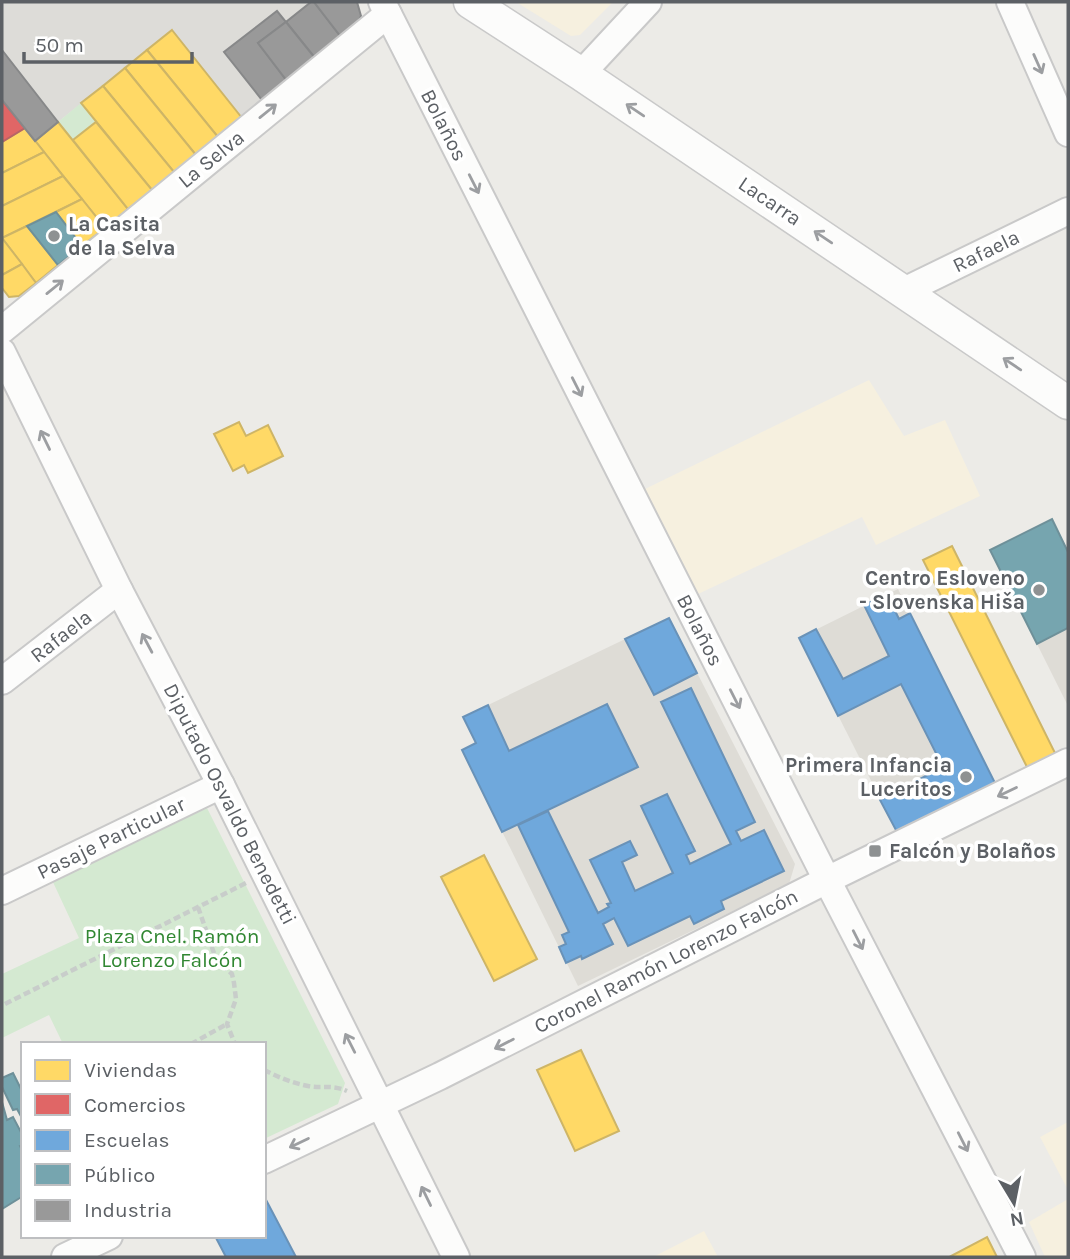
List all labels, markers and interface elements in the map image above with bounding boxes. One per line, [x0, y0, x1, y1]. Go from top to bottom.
scale bar [24, 21, 192, 65]
text: 50 m [35, 33, 84, 57]
one-way arrow [1032, 53, 1045, 74]
street label: Bolaños [416, 85, 472, 165]
one-way arrow [625, 103, 645, 117]
one-way arrow [259, 104, 277, 119]
street label: La Selva [173, 125, 249, 193]
street label: Lacarra [734, 171, 806, 231]
one-way arrow [467, 173, 481, 194]
place label: La Casita de la Selva [68, 212, 175, 260]
street label: Rafaela [949, 225, 1023, 277]
marker: La Casita de la Selva [46, 228, 62, 244]
one-way arrow [814, 230, 833, 244]
one-way arrow [45, 279, 63, 295]
one-way arrow [1003, 357, 1022, 372]
one-way arrow [570, 376, 584, 397]
one-way arrow [38, 430, 52, 451]
place label: Centro Esloveno - Slovenska Hiša [859, 566, 1025, 614]
marker: Centro Esloveno - Slovenska Hiša [1031, 582, 1047, 598]
street label: Bolaños [672, 590, 728, 670]
street label: Rafaela [25, 605, 97, 667]
one-way arrow [140, 634, 154, 654]
street label: Diputado Osvaldo Benedetti [159, 679, 301, 929]
one-way arrow [729, 688, 742, 709]
place label: Primera Infancia Luceritos [785, 753, 952, 801]
marker: Primera Infancia Luceritos [958, 769, 974, 785]
one-way arrow [997, 786, 1018, 800]
street label: Pasaje Particular [33, 792, 189, 884]
place label: Falcón y Bolaños [889, 839, 1056, 863]
marker: Falcón y Bolaños [867, 843, 883, 859]
street label: Coronel Ramón Lorenzo Falcón [530, 884, 802, 1038]
park label: Plaza Cnel. Ramón Lorenzo Falcón [85, 924, 259, 972]
one-way arrow [852, 929, 865, 950]
one-way arrow [342, 1033, 356, 1054]
one-way arrow [494, 1037, 515, 1051]
legend [21, 1042, 266, 1238]
text: Viviendas [84, 1058, 177, 1082]
text: Comercios [84, 1093, 186, 1117]
text: Escuelas [84, 1128, 170, 1152]
one-way arrow [956, 1131, 970, 1152]
one-way arrow [289, 1137, 310, 1151]
text: Público [84, 1163, 155, 1187]
north arrow [979, 1168, 1049, 1238]
one-way arrow [418, 1186, 432, 1207]
text: Industria [84, 1198, 172, 1222]
text: N [1008, 1207, 1025, 1231]

